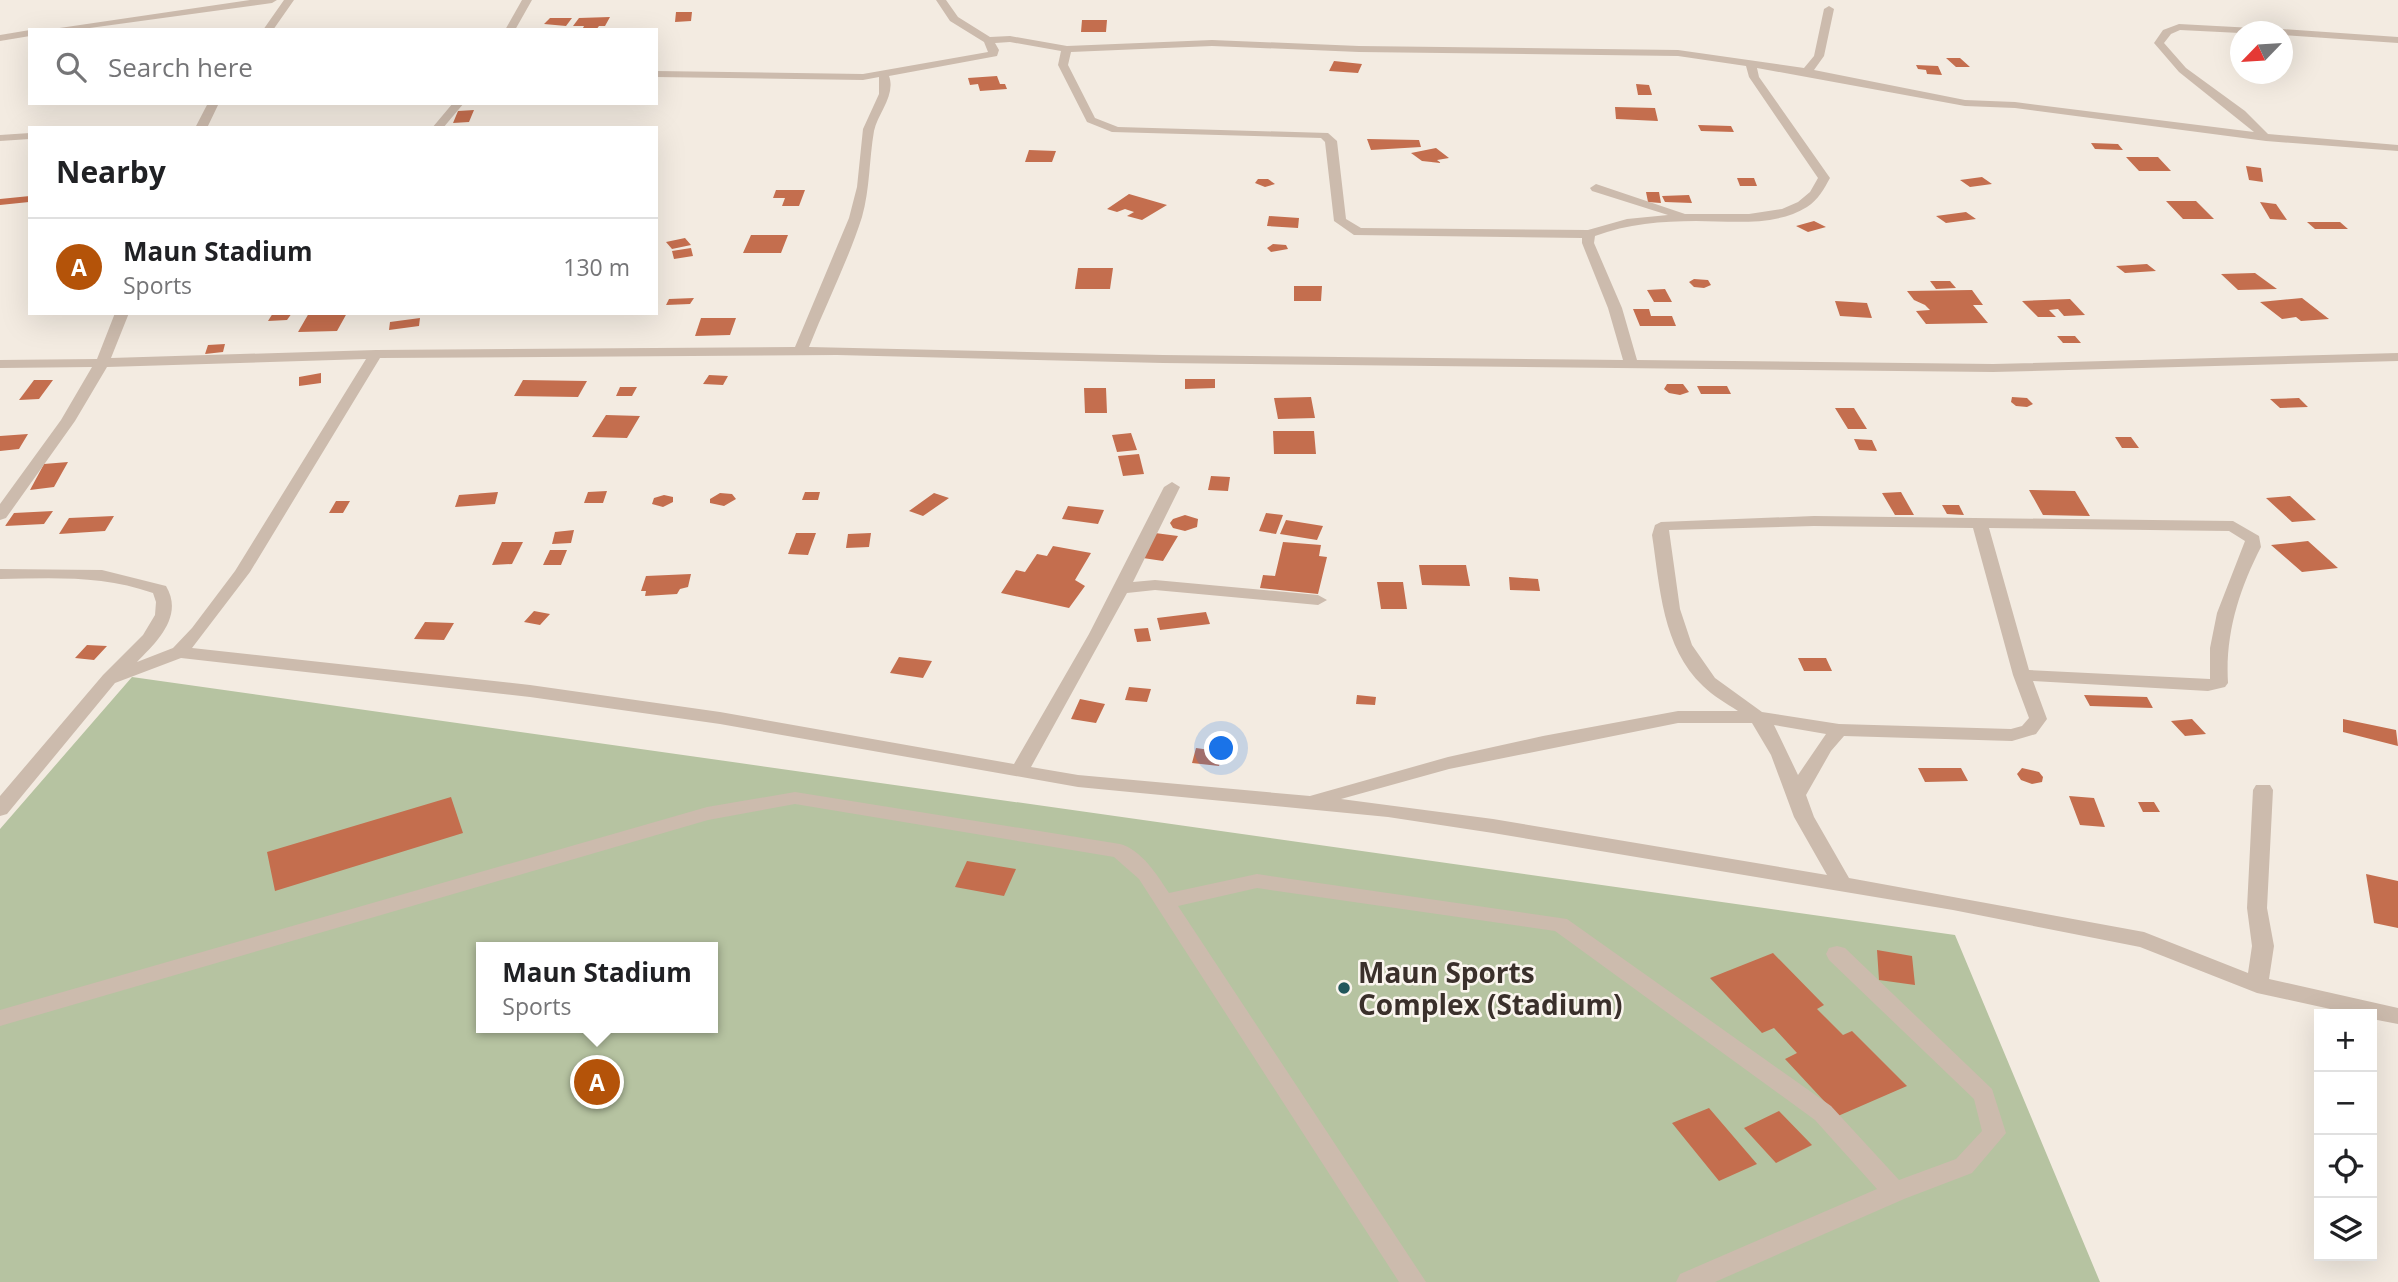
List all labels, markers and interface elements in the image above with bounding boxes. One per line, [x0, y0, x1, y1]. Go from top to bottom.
north arrow [2230, 21, 2293, 84]
search box [28, 28, 658, 105]
icon: search [52, 48, 90, 86]
text: Search here [108, 49, 253, 85]
text: Nearby [56, 151, 166, 192]
text: Maun Stadium [123, 233, 312, 269]
text: A [71, 251, 87, 283]
text: 130 m [563, 251, 630, 283]
text: Sports [123, 269, 192, 301]
your location [1204, 731, 1238, 765]
popup [476, 942, 718, 1033]
place label: Maun Sports Complex (Stadium) [1358, 953, 1623, 1023]
text: Maun Stadium [502, 954, 692, 990]
marker: Maun Sports Complex (Stadium) [1336, 980, 1352, 996]
text: Sports [502, 990, 571, 1022]
map controls [2314, 1009, 2377, 1261]
button: + [2314, 1009, 2377, 1072]
pin: A [574, 1056, 620, 1108]
button: − [2314, 1072, 2377, 1135]
button: locate [2314, 1135, 2377, 1198]
button: layers [2314, 1198, 2377, 1261]

